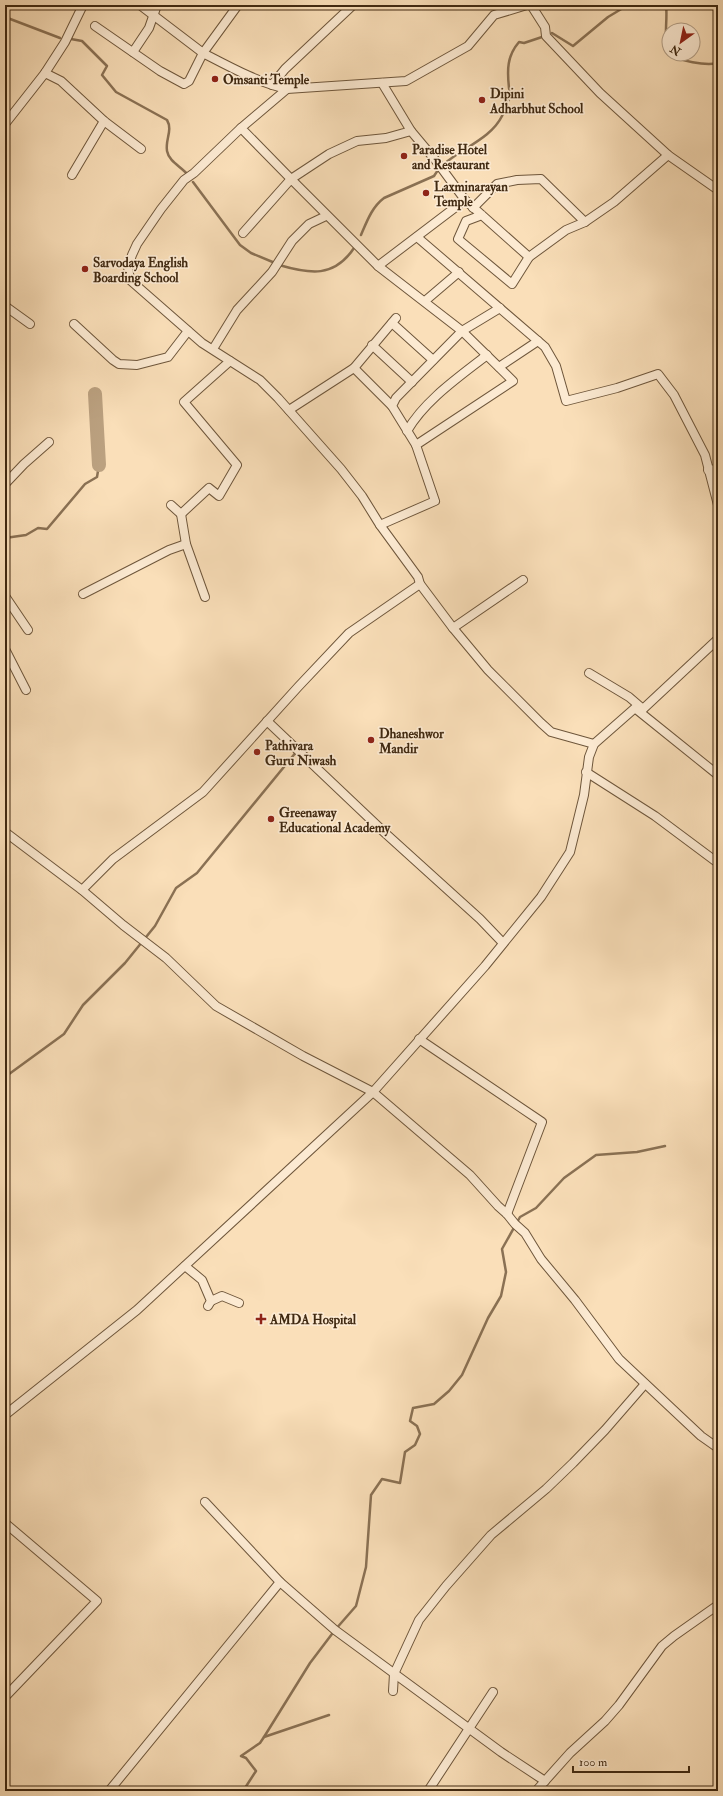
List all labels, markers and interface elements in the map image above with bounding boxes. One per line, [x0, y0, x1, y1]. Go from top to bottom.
north arrow [661, 22, 701, 62]
text: N [667, 41, 684, 59]
place label: Omsanti Temple [223, 72, 310, 89]
marker: Omsanti Temple [210, 74, 220, 84]
place label: Dipini Adharbhut School [489, 86, 584, 117]
marker: Dipini Adharbhut School [477, 95, 487, 105]
place label: Paradise Hotel and Restaurant [412, 142, 490, 173]
marker: Paradise Hotel and Restaurant [399, 151, 409, 161]
place label: Laxminarayan Temple [433, 179, 508, 211]
marker: Laxminarayan Temple [421, 188, 431, 198]
place label: Sarvodaya English Boarding School [93, 255, 188, 287]
marker: Sarvodaya English Boarding School [80, 264, 90, 274]
place label: Dhaneshwor Mandir [378, 726, 445, 757]
marker: Dhaneshwor Mandir [366, 735, 376, 745]
place label: Pathivara Guru Niwash [265, 738, 337, 769]
marker: Pathivara Guru Niwash [252, 747, 262, 757]
place label: Greenaway Educational Academy [279, 805, 392, 837]
marker: Greenaway Educational Academy [266, 814, 276, 824]
place label: AMDA Hospital [269, 1312, 357, 1329]
marker: AMDA Hospital [255, 1313, 267, 1325]
scale bar [573, 1748, 689, 1774]
text: 100 m [579, 1755, 608, 1770]

